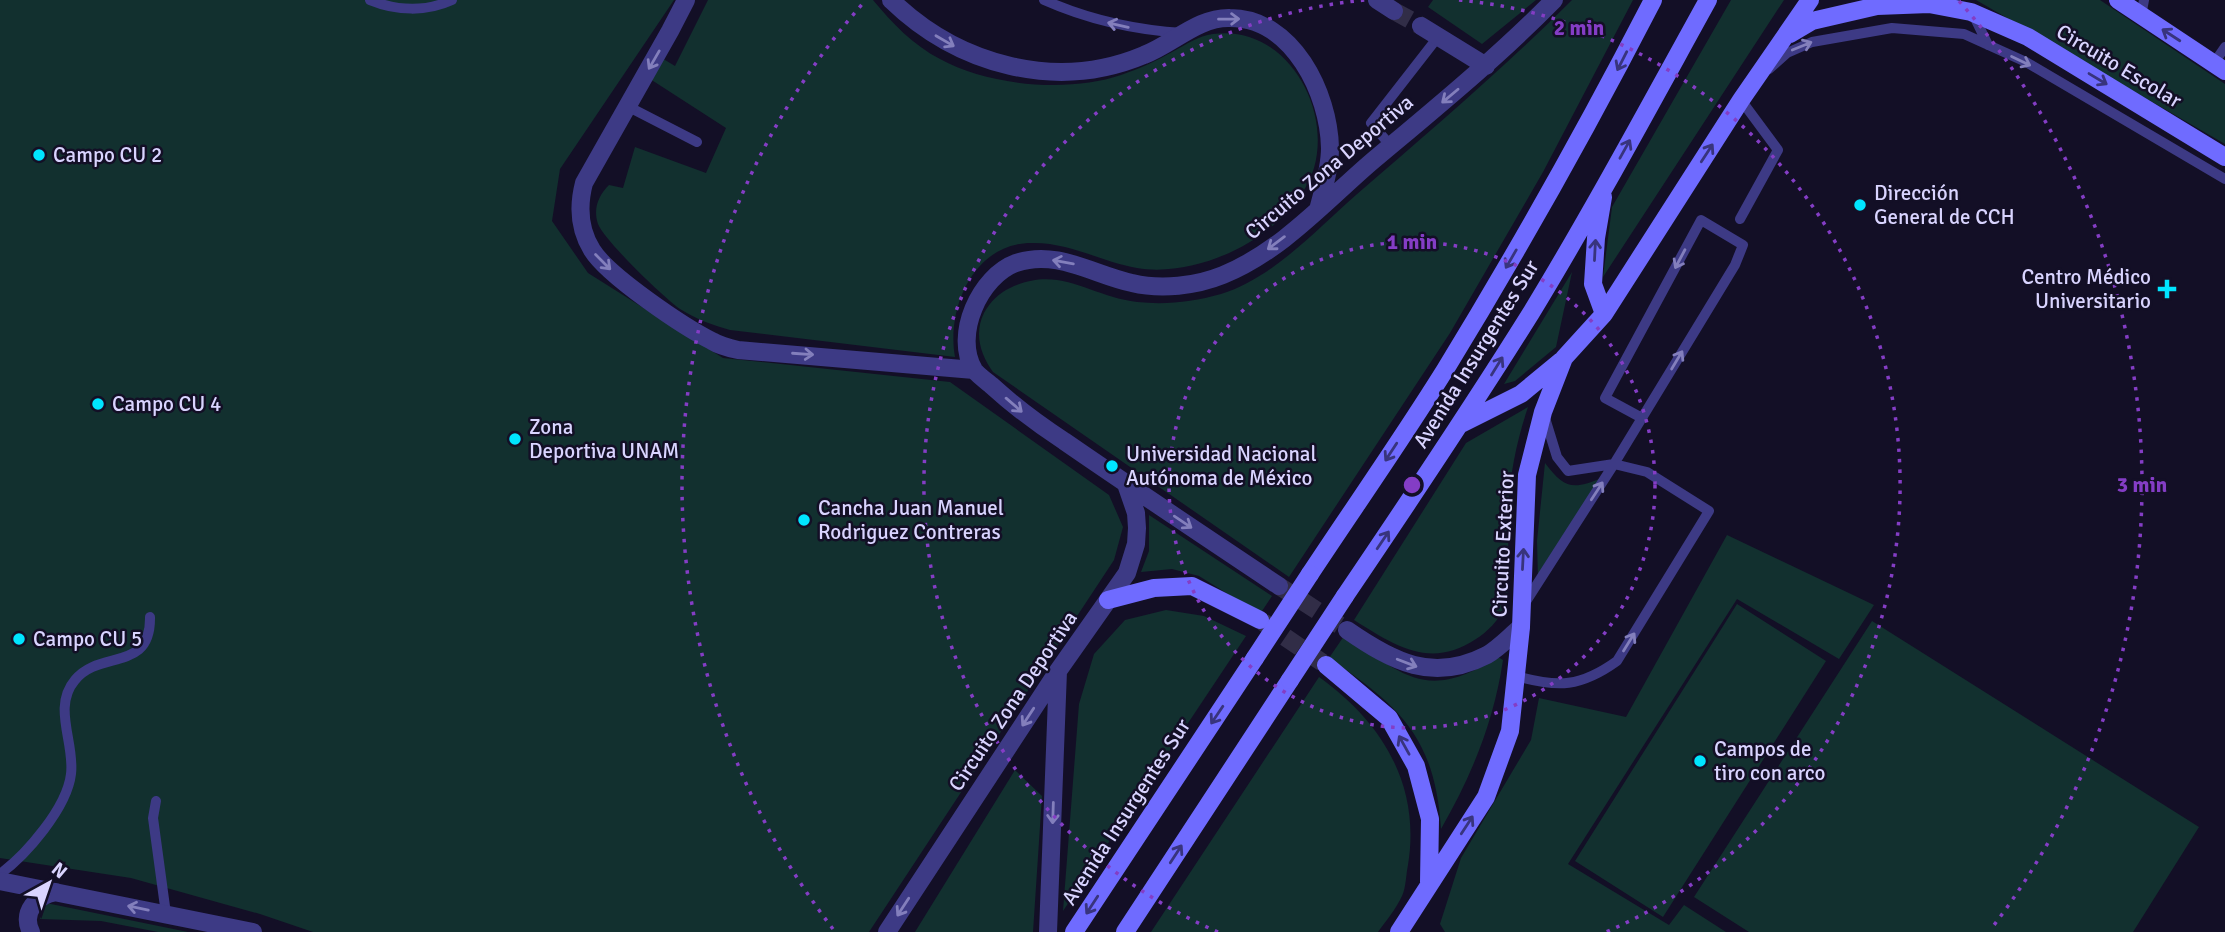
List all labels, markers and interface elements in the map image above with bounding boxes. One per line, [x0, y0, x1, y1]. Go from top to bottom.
one-way arrow [1217, 12, 1240, 26]
text: 2 min [1554, 15, 1604, 41]
one-way arrow [1107, 17, 1130, 31]
street label: Circuito Escolar [2052, 18, 2187, 114]
one-way arrow [2162, 28, 2182, 42]
one-way arrow [934, 34, 954, 48]
one-way arrow [1791, 39, 1812, 52]
one-way arrow [646, 50, 660, 70]
one-way arrow [1614, 50, 1628, 70]
one-way arrow [2010, 54, 2031, 68]
one-way arrow [2087, 73, 2107, 87]
one-way arrow [1441, 88, 1459, 104]
street label: Circuito Zona Deportiva [1240, 89, 1418, 245]
one-way arrow [1618, 140, 1632, 160]
place label: Campo CU 2 [53, 142, 162, 168]
one-way arrow [1700, 144, 1714, 164]
marker: Campo CU 2 [31, 147, 47, 163]
place label: Dirección General de CCH [1874, 180, 2015, 230]
marker: Dirección General de CCH [1852, 197, 1868, 213]
text: 1 min [1387, 229, 1437, 255]
one-way arrow [1267, 236, 1286, 250]
one-way arrow [1589, 239, 1602, 262]
one-way arrow [1504, 249, 1518, 269]
one-way arrow [1673, 249, 1687, 269]
one-way arrow [594, 253, 611, 270]
one-way arrow [1052, 255, 1074, 268]
street label: Avenida Insurgentes Sur [1407, 255, 1545, 453]
place label: Centro Médico Universitario [2021, 264, 2151, 314]
marker: Centro Médico Universitario [2157, 279, 2177, 299]
one-way arrow [791, 348, 813, 361]
one-way arrow [1671, 351, 1685, 371]
one-way arrow [1491, 357, 1505, 377]
place label: Campo CU 4 [112, 391, 221, 417]
marker: Campo CU 4 [90, 396, 106, 412]
one-way arrow [1005, 397, 1023, 413]
place label: Zona Deportiva UNAM [529, 414, 679, 464]
marker: Zona Deportiva UNAM [507, 431, 523, 447]
place label: Universidad Nacional Autónoma de México [1126, 441, 1317, 491]
one-way arrow [1383, 442, 1398, 461]
marker: Universidad Nacional Autónoma de México [1104, 458, 1120, 474]
street label: Circuito Exterior [1486, 470, 1520, 618]
text: 3 min [2117, 472, 2167, 498]
centre of rings [1400, 473, 1424, 497]
one-way arrow [1590, 482, 1604, 501]
place label: Cancha Juan Manuel Rodriguez Contreras [818, 495, 1004, 545]
marker: Cancha Juan Manuel Rodriguez Contreras [796, 512, 812, 528]
one-way arrow [1173, 515, 1192, 529]
one-way arrow [1376, 530, 1390, 550]
one-way arrow [1516, 548, 1529, 571]
street label: Circuito Zona Deportiva [943, 606, 1083, 796]
place label: Campo CU 5 [33, 626, 142, 652]
marker: Campo CU 5 [11, 631, 27, 647]
one-way arrow [1623, 632, 1637, 652]
one-way arrow [1395, 657, 1417, 670]
one-way arrow [1210, 705, 1224, 724]
one-way arrow [1021, 707, 1035, 726]
street label: Avenida Insurgentes Sur [1056, 714, 1196, 910]
one-way arrow [1397, 736, 1411, 756]
place label: Campos de tiro con arco [1714, 736, 1826, 786]
marker: Campos de tiro con arco [1692, 753, 1708, 769]
one-way arrow [1046, 801, 1060, 824]
one-way arrow [1459, 816, 1474, 835]
one-way arrow [1169, 845, 1183, 865]
north arrow [14, 848, 84, 918]
text: N [47, 857, 72, 884]
one-way arrow [1085, 894, 1099, 914]
one-way arrow [896, 897, 911, 916]
one-way arrow [127, 901, 150, 915]

